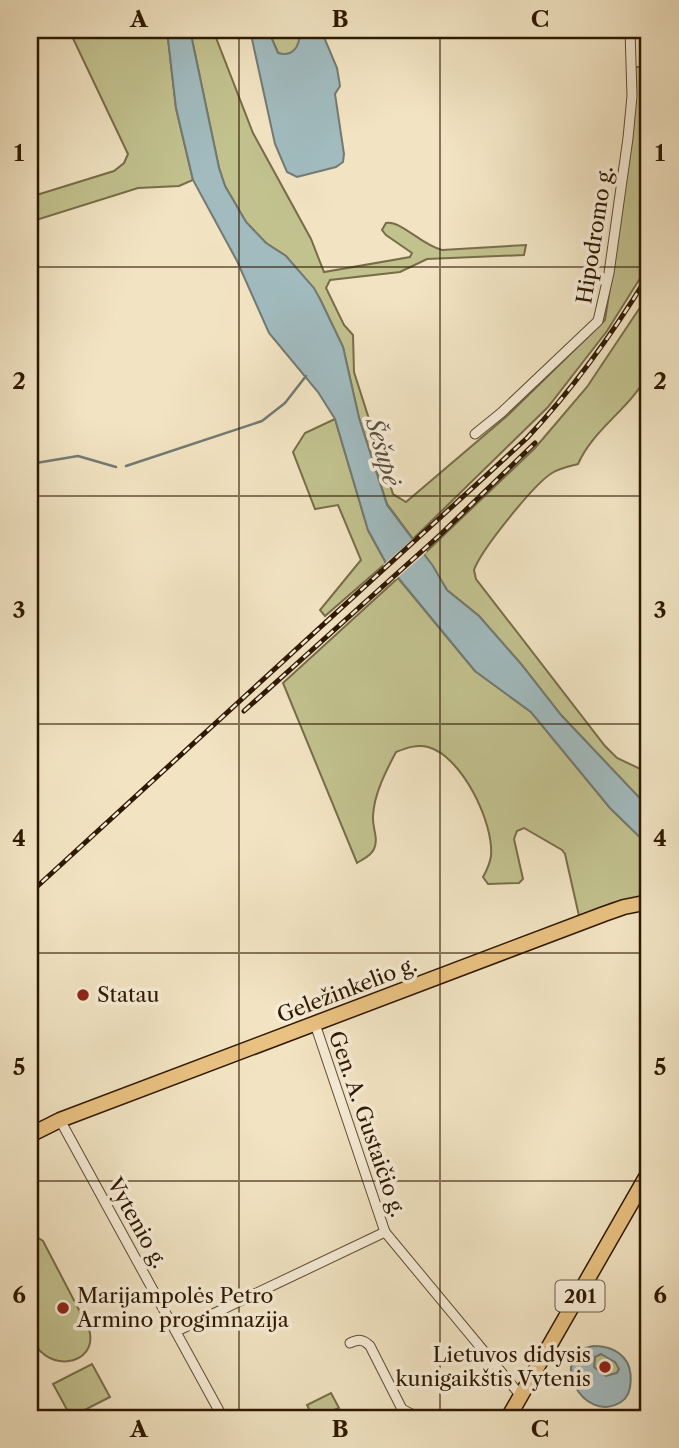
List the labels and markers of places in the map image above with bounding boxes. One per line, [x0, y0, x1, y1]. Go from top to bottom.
place label: Statau [97, 982, 160, 1007]
marker: Statau [75, 987, 91, 1003]
place label: Marijampolės Petro Armino progimnazija [76, 1283, 290, 1332]
marker: Marijampolės Petro Armino progimnazija [55, 1300, 71, 1316]
place label: Lietuvos didysis kunigaikštis Vytenis [395, 1342, 591, 1391]
marker: Lietuvos didysis kunigaikštis Vytenis [597, 1359, 613, 1375]

